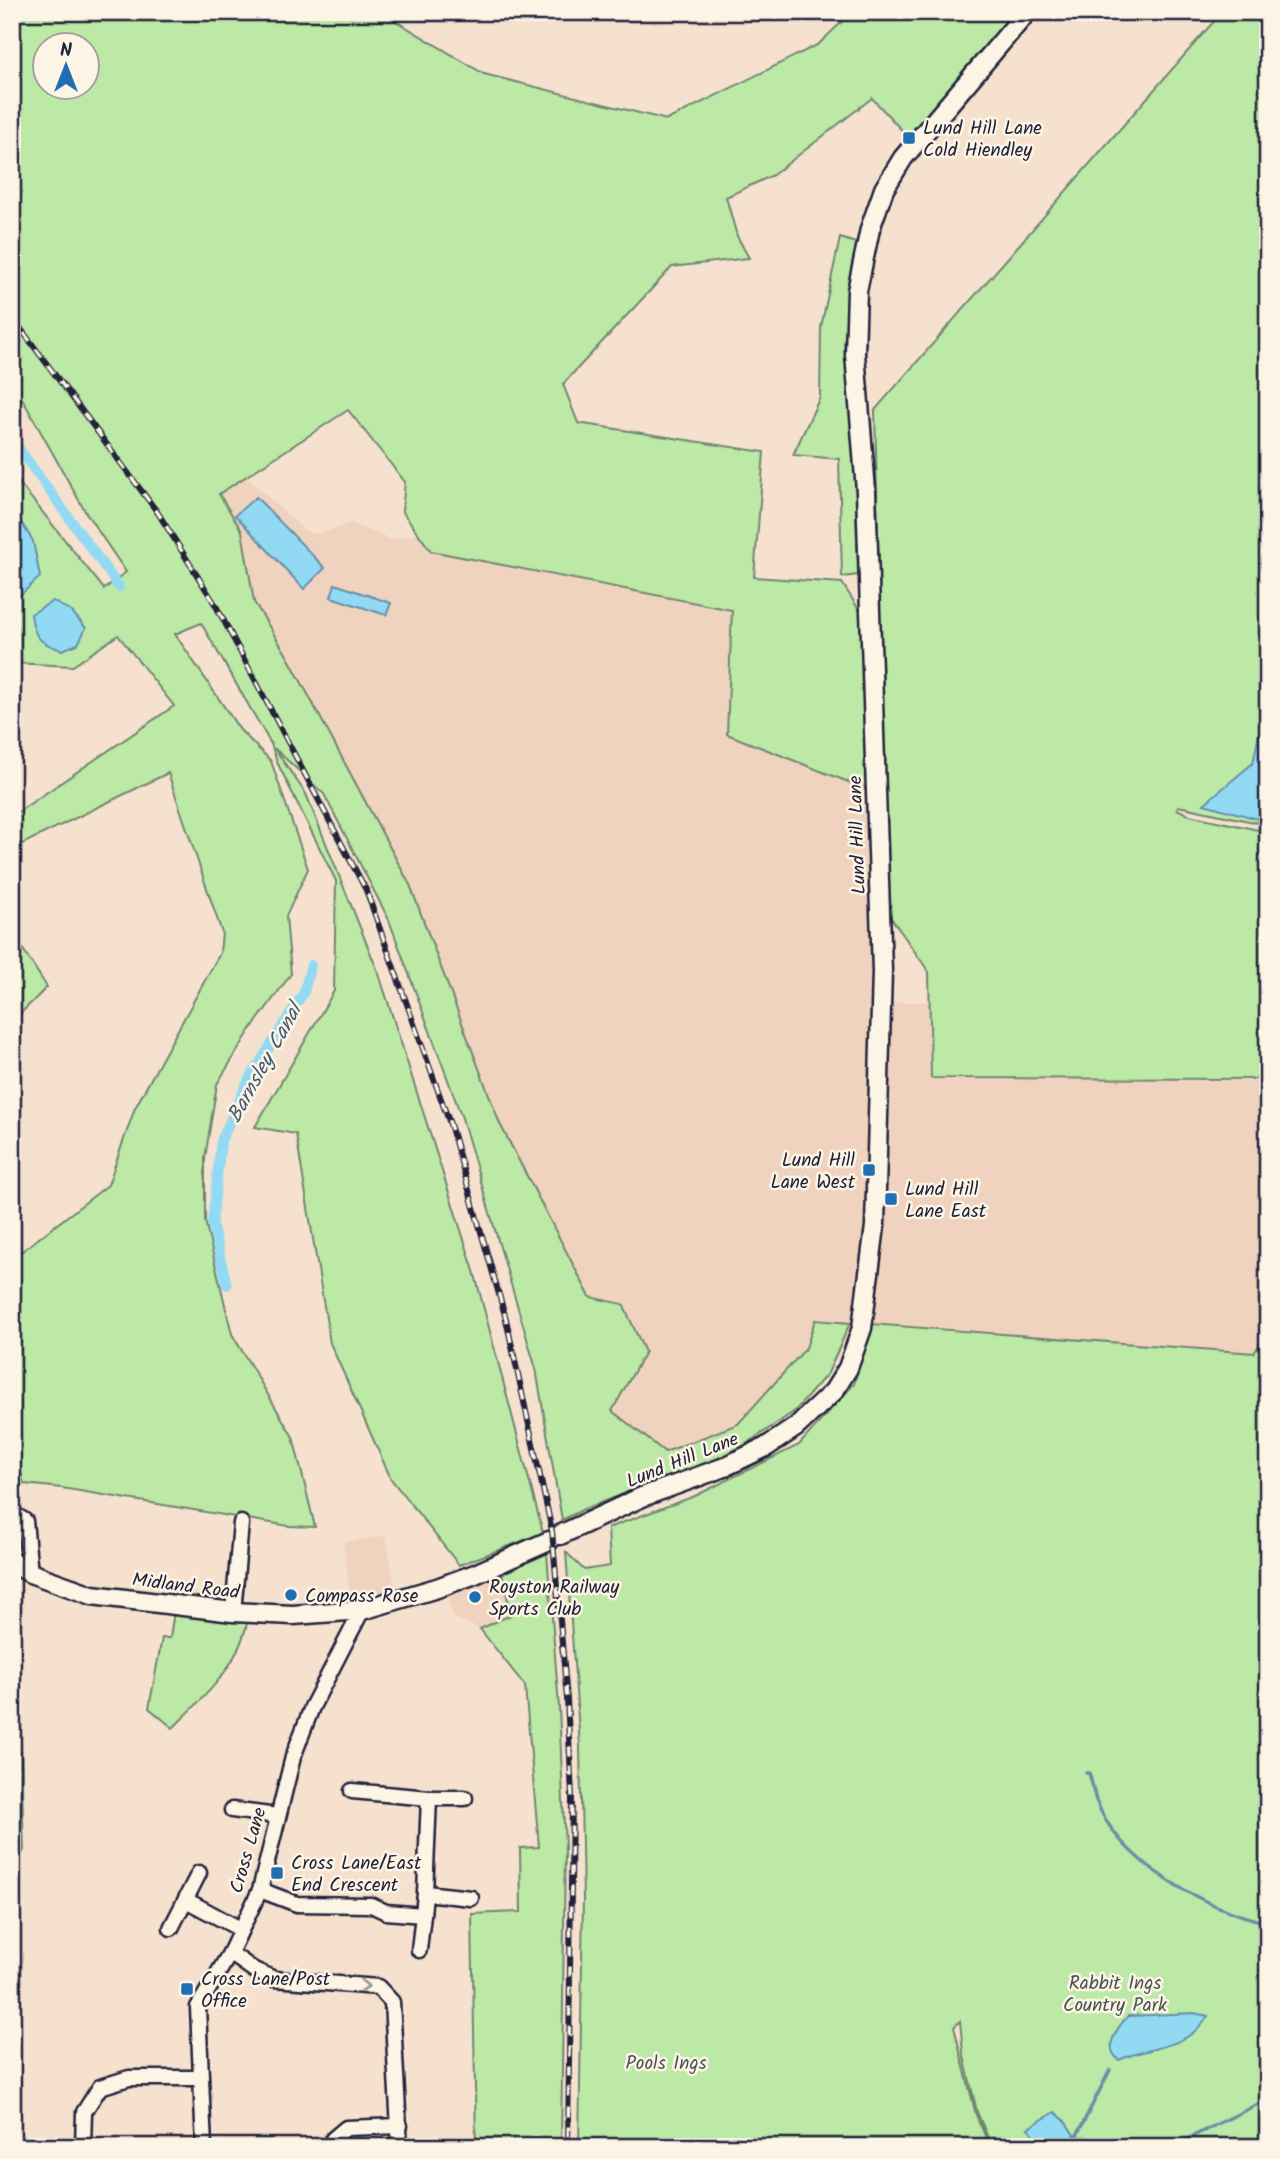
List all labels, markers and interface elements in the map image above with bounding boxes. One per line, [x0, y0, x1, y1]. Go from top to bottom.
north arrow [32, 32, 102, 102]
text: N [60, 36, 72, 66]
place label: Lund Hill Lane Cold Hiendley [923, 114, 1042, 166]
marker: Lund Hill Lane Cold Hiendley [901, 130, 917, 146]
street label: Lund Hill Lane [841, 775, 875, 895]
water label: Barnsley Canal [219, 995, 314, 1129]
place label: Lund Hill Lane West [771, 1146, 856, 1198]
marker: Lund Hill Lane West [861, 1162, 877, 1178]
place label: Lund Hill Lane East [905, 1175, 987, 1227]
marker: Lund Hill Lane East [883, 1191, 899, 1207]
street label: Lund Hill Lane [622, 1425, 744, 1497]
street label: Midland Road [130, 1566, 242, 1609]
place label: Royston Railway Sports Club [489, 1573, 620, 1625]
place label: Compass Rose [305, 1582, 419, 1612]
marker: Compass Rose [283, 1587, 299, 1603]
marker: Royston Railway Sports Club [467, 1589, 483, 1605]
street label: Cross Lane [222, 1804, 276, 1897]
place label: Cross Lane/East End Crescent [291, 1849, 422, 1901]
marker: Cross Lane/East End Crescent [269, 1865, 285, 1881]
place label: Cross Lane/Post Office [201, 1965, 331, 2017]
park label: Rabbit Ings Country Park [1063, 1969, 1167, 2021]
one-way arrow [359, 1978, 370, 1993]
marker: Cross Lane/Post Office [179, 1981, 195, 1997]
park label: Pools Ings [625, 2049, 707, 2079]

